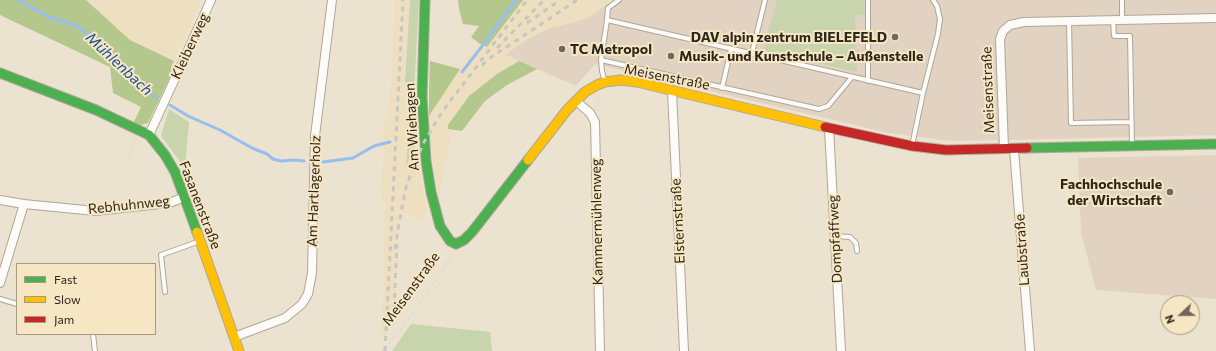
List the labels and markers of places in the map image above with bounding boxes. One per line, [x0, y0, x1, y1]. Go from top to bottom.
place label: DAV alpin zentrum BIELEFELD [691, 29, 887, 45]
marker: DAV alpin zentrum BIELEFELD [890, 32, 900, 42]
place label: TC Metropol [570, 41, 652, 57]
marker: TC Metropol [557, 44, 567, 54]
place label: Musik- und Kunstschule – Außenstelle [679, 48, 923, 64]
marker: Musik- und Kunstschule – Außenstelle [666, 51, 676, 61]
place label: Fachhochschule der Wirtschaft [1060, 176, 1162, 208]
marker: Fachhochschule der Wirtschaft [1165, 187, 1175, 197]

